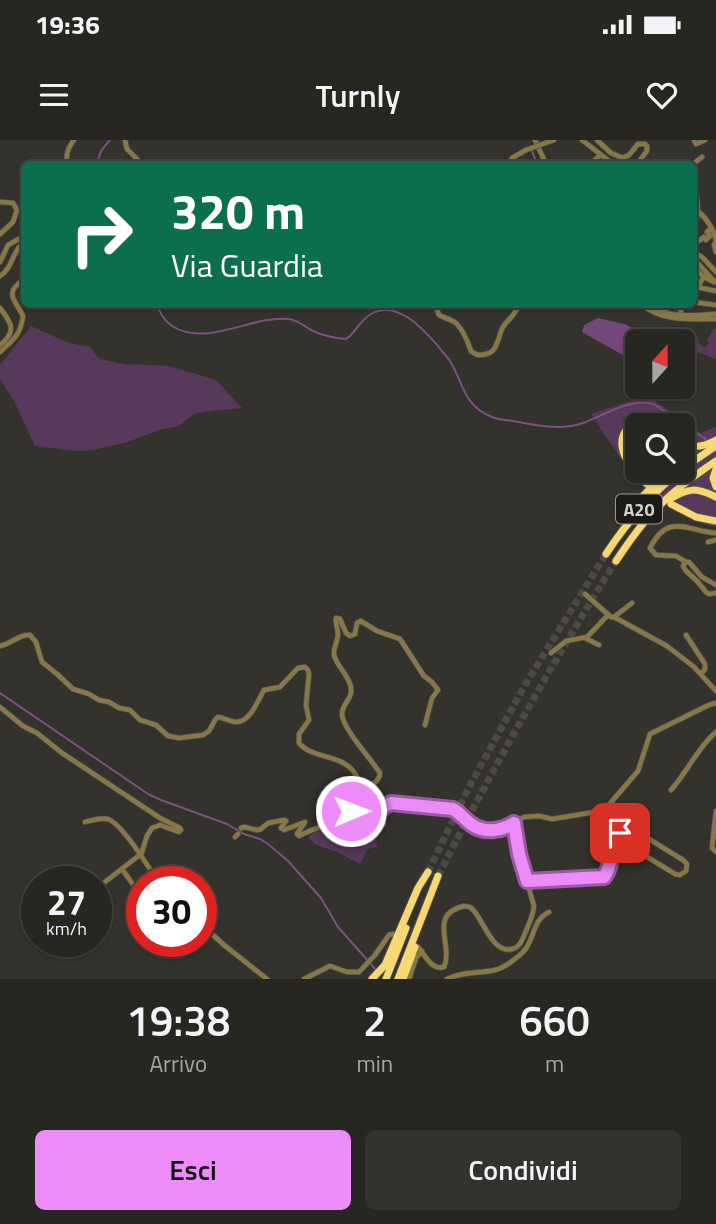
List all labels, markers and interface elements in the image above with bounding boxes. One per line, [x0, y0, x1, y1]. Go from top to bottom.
text: 19:36 [35, 5, 100, 44]
text: Turnly [316, 71, 400, 119]
icon: menu [35, 76, 73, 114]
icon: heart [643, 76, 681, 114]
text: 320 m [171, 173, 305, 248]
icon: right [56, 189, 147, 280]
text: Via Guardia [171, 241, 323, 289]
north arrow [625, 329, 695, 399]
map controls [625, 329, 695, 483]
button: search [625, 413, 695, 483]
road number: A20 [616, 494, 662, 524]
position arrow [314, 774, 388, 848]
pin [590, 803, 650, 863]
icon: arrive [601, 814, 639, 852]
speed limit sign: 30 [126, 866, 217, 957]
text: 27 [47, 875, 86, 929]
text: km/h [46, 915, 87, 942]
text: 19:38 [126, 988, 230, 1052]
text: 2 [363, 988, 387, 1052]
text: 660 [519, 988, 590, 1052]
text: Arrivo [149, 1046, 207, 1081]
text: min [356, 1046, 393, 1081]
text: m [545, 1046, 564, 1081]
button: Esci [35, 1130, 351, 1210]
button: Condividi [365, 1130, 681, 1210]

